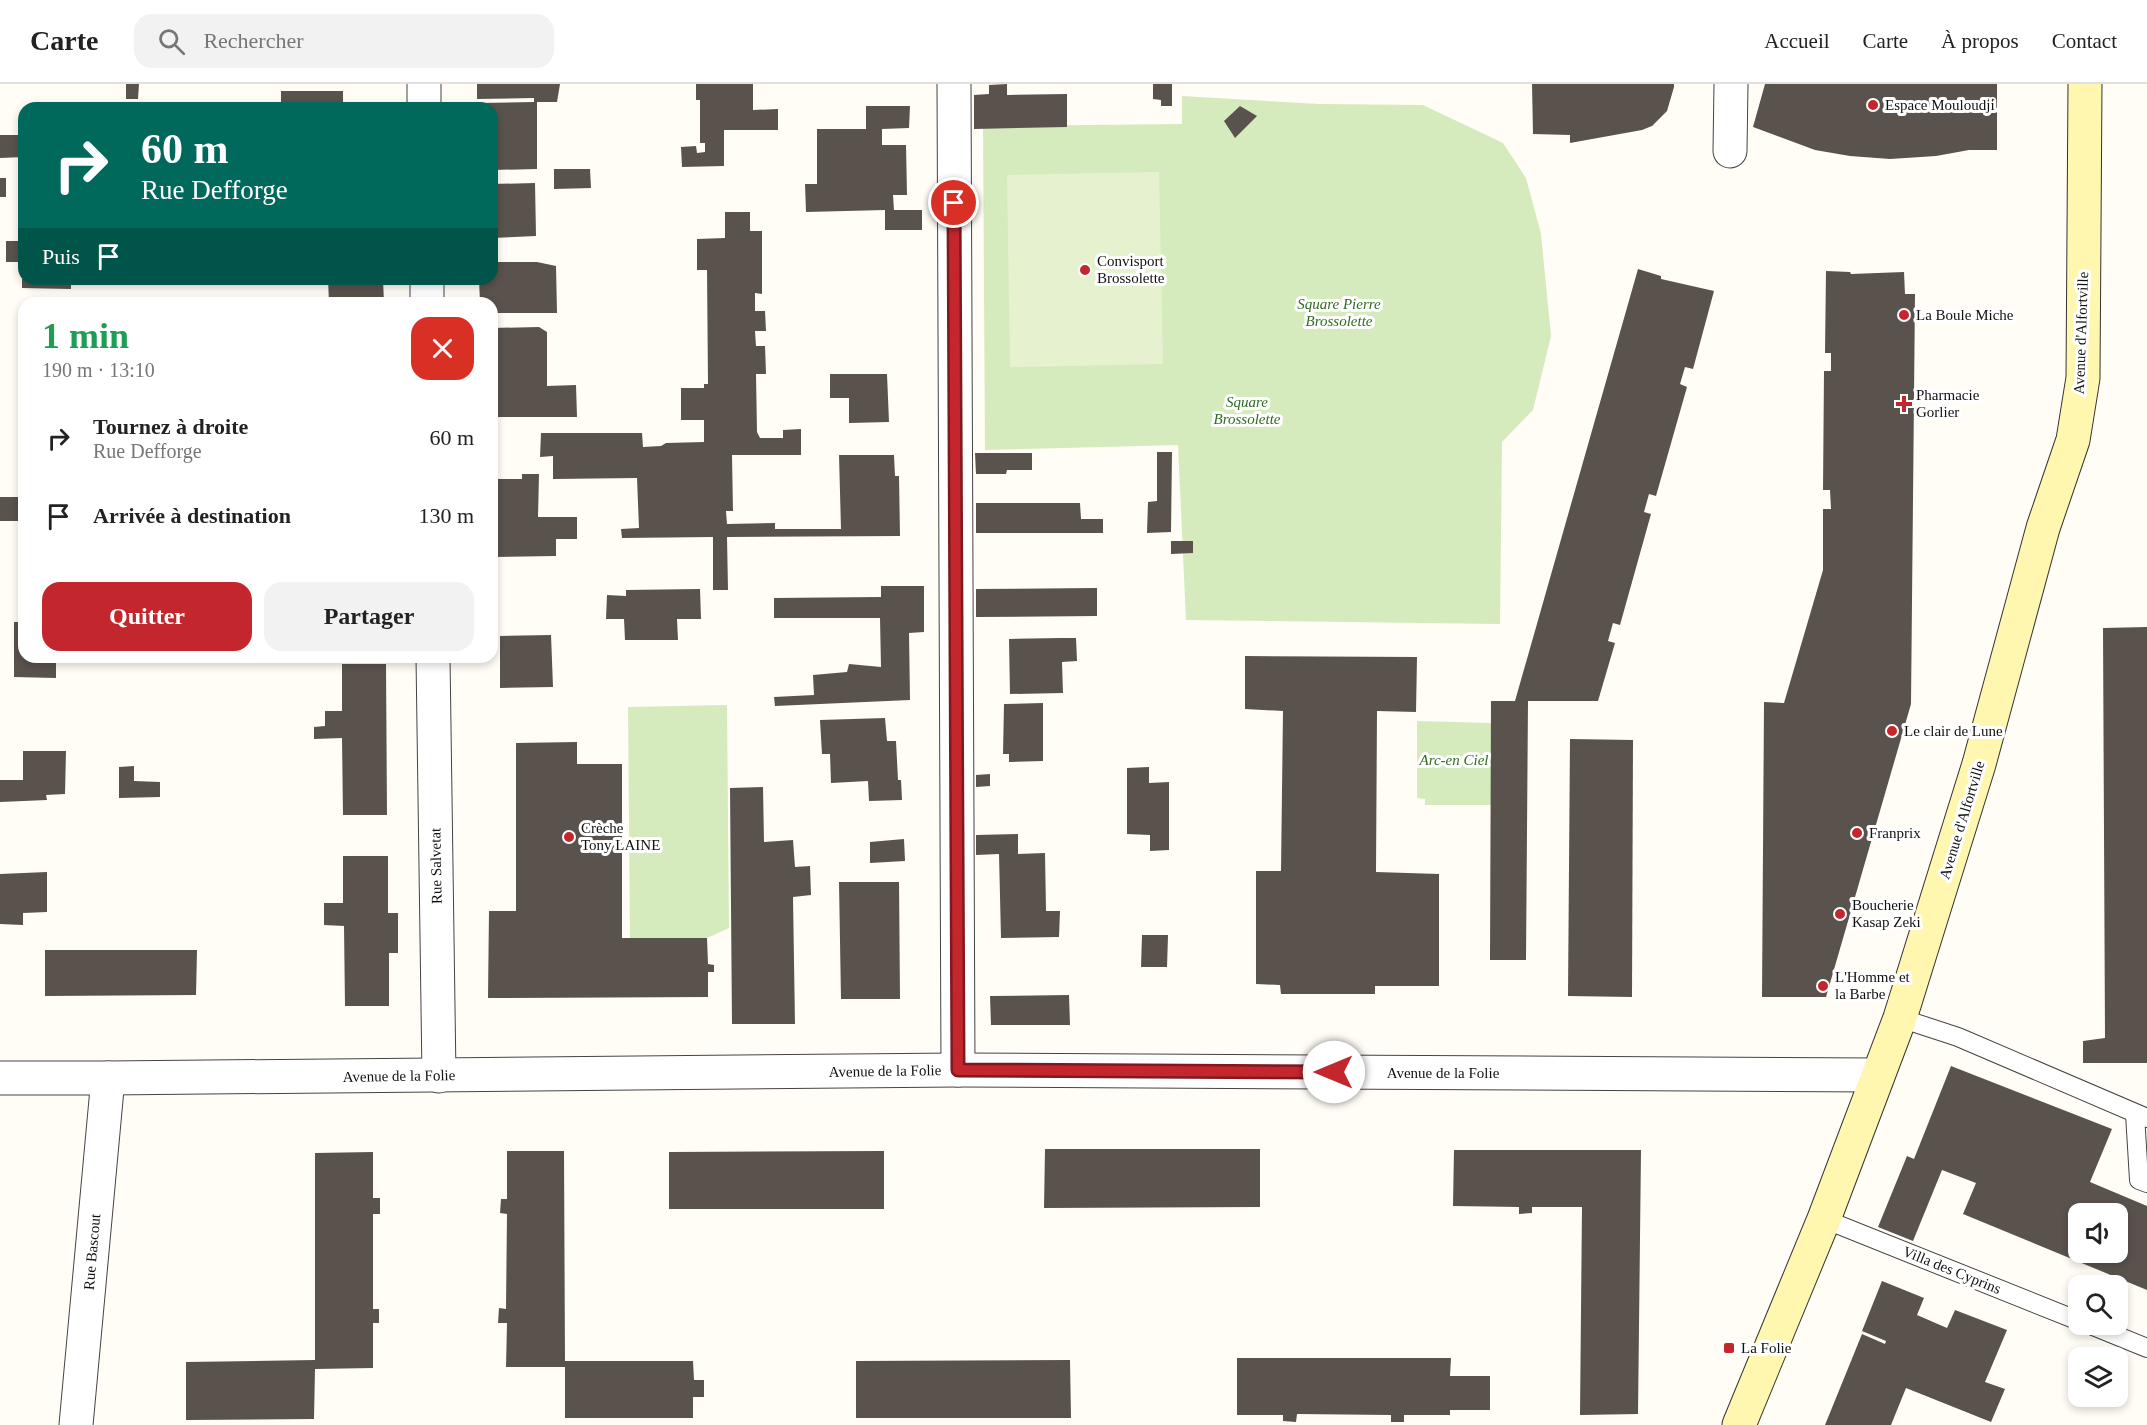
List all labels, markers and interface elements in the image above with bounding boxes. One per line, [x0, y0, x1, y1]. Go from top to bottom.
search box [134, 14, 554, 68]
text: Carte [30, 25, 98, 56]
icon: search [155, 25, 188, 58]
text: Rechercher [203, 28, 304, 53]
text: Accueil [1764, 29, 1830, 53]
text: Carte [1863, 29, 1908, 53]
text: À propos [1941, 29, 2019, 53]
text: Contact [2052, 29, 2117, 53]
place label: Espace Mouloudji [1885, 97, 1995, 113]
marker: Espace Mouloudji [1866, 98, 1880, 112]
icon: right [42, 126, 120, 204]
text: 60 m [141, 126, 229, 172]
text: Rue Defforge [141, 175, 288, 205]
pin [928, 177, 979, 228]
icon: arrive [937, 186, 970, 219]
icon: arrive [92, 240, 125, 273]
text: Puis [42, 244, 80, 269]
place label: Convisport Brossolette [1097, 253, 1165, 286]
marker: Convisport Brossolette [1078, 263, 1092, 277]
street label: Avenue d'Alfortville [2071, 271, 2091, 395]
park label: Square Pierre Brossolette [1297, 296, 1381, 329]
place label: La Boule Miche [1916, 307, 2014, 323]
marker: La Boule Miche [1897, 308, 1911, 322]
text: 1 min [42, 316, 129, 356]
button: close [411, 317, 474, 380]
text: 190 m · 13:10 [42, 359, 155, 381]
place label: Pharmacie Gorlier [1916, 387, 1980, 420]
park label: Square Brossolette [1214, 394, 1281, 427]
marker: Pharmacie Gorlier [1897, 397, 1911, 411]
text: Tournez à droite [93, 414, 248, 439]
icon: right [42, 422, 75, 455]
text: 60 m [429, 425, 474, 450]
text: Rue Defforge [93, 440, 202, 462]
icon: arrive [42, 500, 75, 533]
text: Arrivée à destination [93, 503, 291, 528]
text: 130 m [418, 503, 474, 528]
button: Quitter [42, 582, 252, 651]
button: Partager [264, 582, 474, 651]
place label: Le clair de Lune [1904, 723, 2003, 739]
marker: Le clair de Lune [1885, 724, 1899, 738]
park label: Arc-en Ciel [1418, 752, 1489, 768]
street label: Avenue d'Alfortville [1936, 759, 1988, 881]
place label: Crèche Tony LAINE [581, 820, 660, 853]
place label: Franprix [1869, 825, 1921, 841]
marker: Franprix [1850, 826, 1864, 840]
street label: Rue Salvetat [427, 827, 445, 904]
marker: Crèche Tony LAINE [562, 830, 576, 844]
place label: Boucherie Kasap Zeki [1852, 897, 1921, 930]
marker: Boucherie Kasap Zeki [1833, 907, 1847, 921]
place label: L'Homme et la Barbe [1835, 969, 1911, 1002]
marker: L'Homme et la Barbe [1816, 979, 1830, 993]
position arrow [1302, 1040, 1366, 1104]
street label: Avenue de la Folie [829, 1062, 942, 1080]
street label: Avenue de la Folie [1387, 1065, 1500, 1081]
street label: Avenue de la Folie [343, 1067, 456, 1085]
map controls [2068, 1203, 2128, 1407]
button: sound [2068, 1203, 2128, 1263]
street label: Rue Bascout [81, 1213, 103, 1291]
street label: Villa des Cyprins [1901, 1243, 2003, 1297]
button: search [2068, 1275, 2128, 1335]
place label: La Folie [1741, 1340, 1792, 1356]
marker: La Folie [1722, 1341, 1736, 1355]
button: layers [2068, 1347, 2128, 1407]

